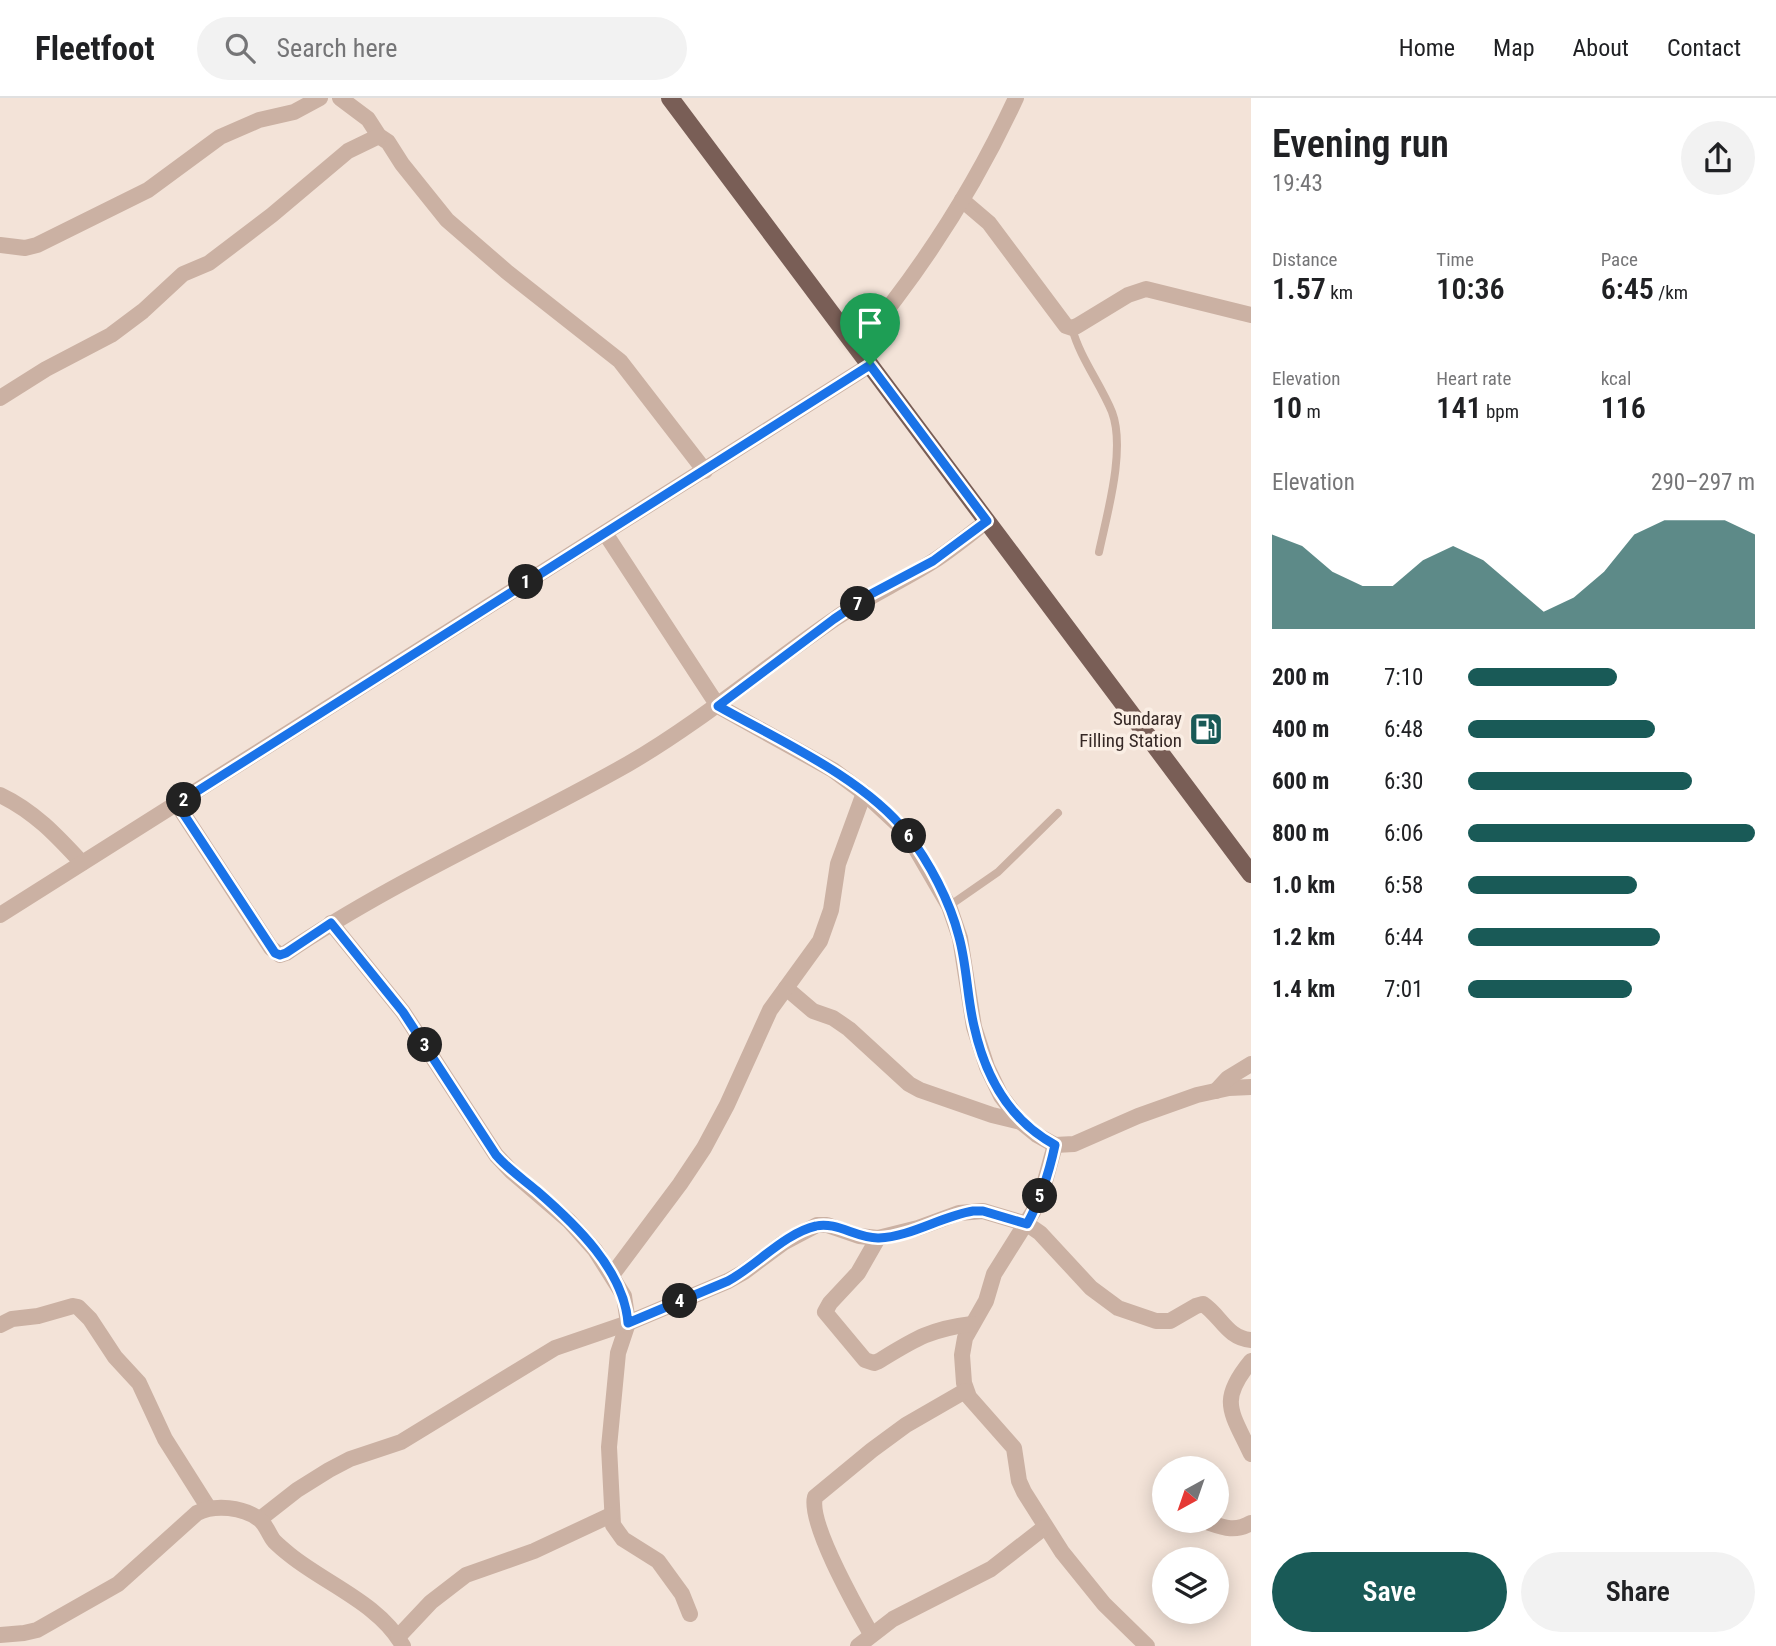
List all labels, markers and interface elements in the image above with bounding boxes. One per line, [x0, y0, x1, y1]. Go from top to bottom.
search box [197, 17, 687, 80]
text: Fleetfoot [35, 29, 155, 68]
icon: search [221, 29, 259, 67]
text: Search here [277, 33, 397, 63]
text: Home [1399, 34, 1455, 62]
text: Map [1493, 34, 1535, 62]
text: About [1573, 34, 1629, 62]
text: Contact [1667, 34, 1741, 62]
button: share [1681, 121, 1755, 195]
text: Evening run [1272, 122, 1449, 166]
text: 19:43 [1272, 170, 1323, 197]
text: Distance [1272, 248, 1337, 271]
text: Time [1436, 248, 1474, 271]
text: Pace [1601, 248, 1638, 271]
text: 1.57 [1272, 271, 1326, 306]
text: 10:36 [1436, 271, 1505, 306]
text: 6:45 [1601, 271, 1654, 306]
text: km [1326, 281, 1353, 304]
text: /km [1654, 281, 1688, 304]
pin [840, 293, 900, 365]
icon: arrive [851, 304, 889, 342]
text: Elevation [1272, 367, 1340, 390]
text: Heart rate [1436, 367, 1511, 390]
text: kcal [1601, 367, 1631, 390]
text: 10 [1272, 390, 1302, 425]
text: 141 [1436, 390, 1482, 425]
text: 116 [1601, 390, 1646, 425]
text: m [1302, 400, 1321, 423]
text: bpm [1482, 400, 1519, 423]
text: Elevation [1272, 469, 1355, 496]
text: 290–297 m [1651, 469, 1755, 496]
pin: 1 [508, 564, 544, 600]
text: 1 [521, 570, 530, 593]
pin: 7 [840, 587, 876, 622]
text: 7 [853, 592, 862, 615]
text: 200 m [1272, 664, 1329, 691]
text: 7:10 [1384, 664, 1423, 691]
place label: Sundaray Filling Station [1079, 707, 1182, 752]
fuel station icon: Sundaray Filling Station [1187, 710, 1225, 748]
text: 400 m [1272, 716, 1329, 743]
text: 6:48 [1384, 716, 1423, 743]
text: 600 m [1272, 768, 1329, 795]
text: 6:30 [1384, 768, 1423, 795]
pin: 2 [166, 782, 202, 818]
text: 2 [179, 788, 188, 811]
pin: 6 [892, 818, 926, 854]
text: 800 m [1272, 820, 1329, 847]
text: 6:06 [1384, 820, 1423, 847]
text: 6 [904, 824, 913, 847]
text: 1.0 km [1272, 872, 1335, 899]
text: 6:58 [1384, 872, 1423, 899]
text: 1.2 km [1272, 924, 1335, 951]
text: 6:44 [1384, 924, 1423, 951]
text: 1.4 km [1272, 976, 1335, 1003]
text: 7:01 [1384, 976, 1423, 1003]
pin: 3 [408, 1028, 442, 1062]
text: 3 [420, 1033, 429, 1056]
pin: 5 [1023, 1178, 1058, 1214]
text: 5 [1035, 1184, 1044, 1207]
pin: 4 [662, 1284, 698, 1318]
text: 4 [675, 1289, 684, 1312]
north arrow [1152, 1456, 1228, 1533]
map controls [1152, 1456, 1229, 1624]
button: layers [1152, 1547, 1229, 1624]
button: Save [1272, 1552, 1507, 1632]
button: Share [1521, 1552, 1755, 1632]

